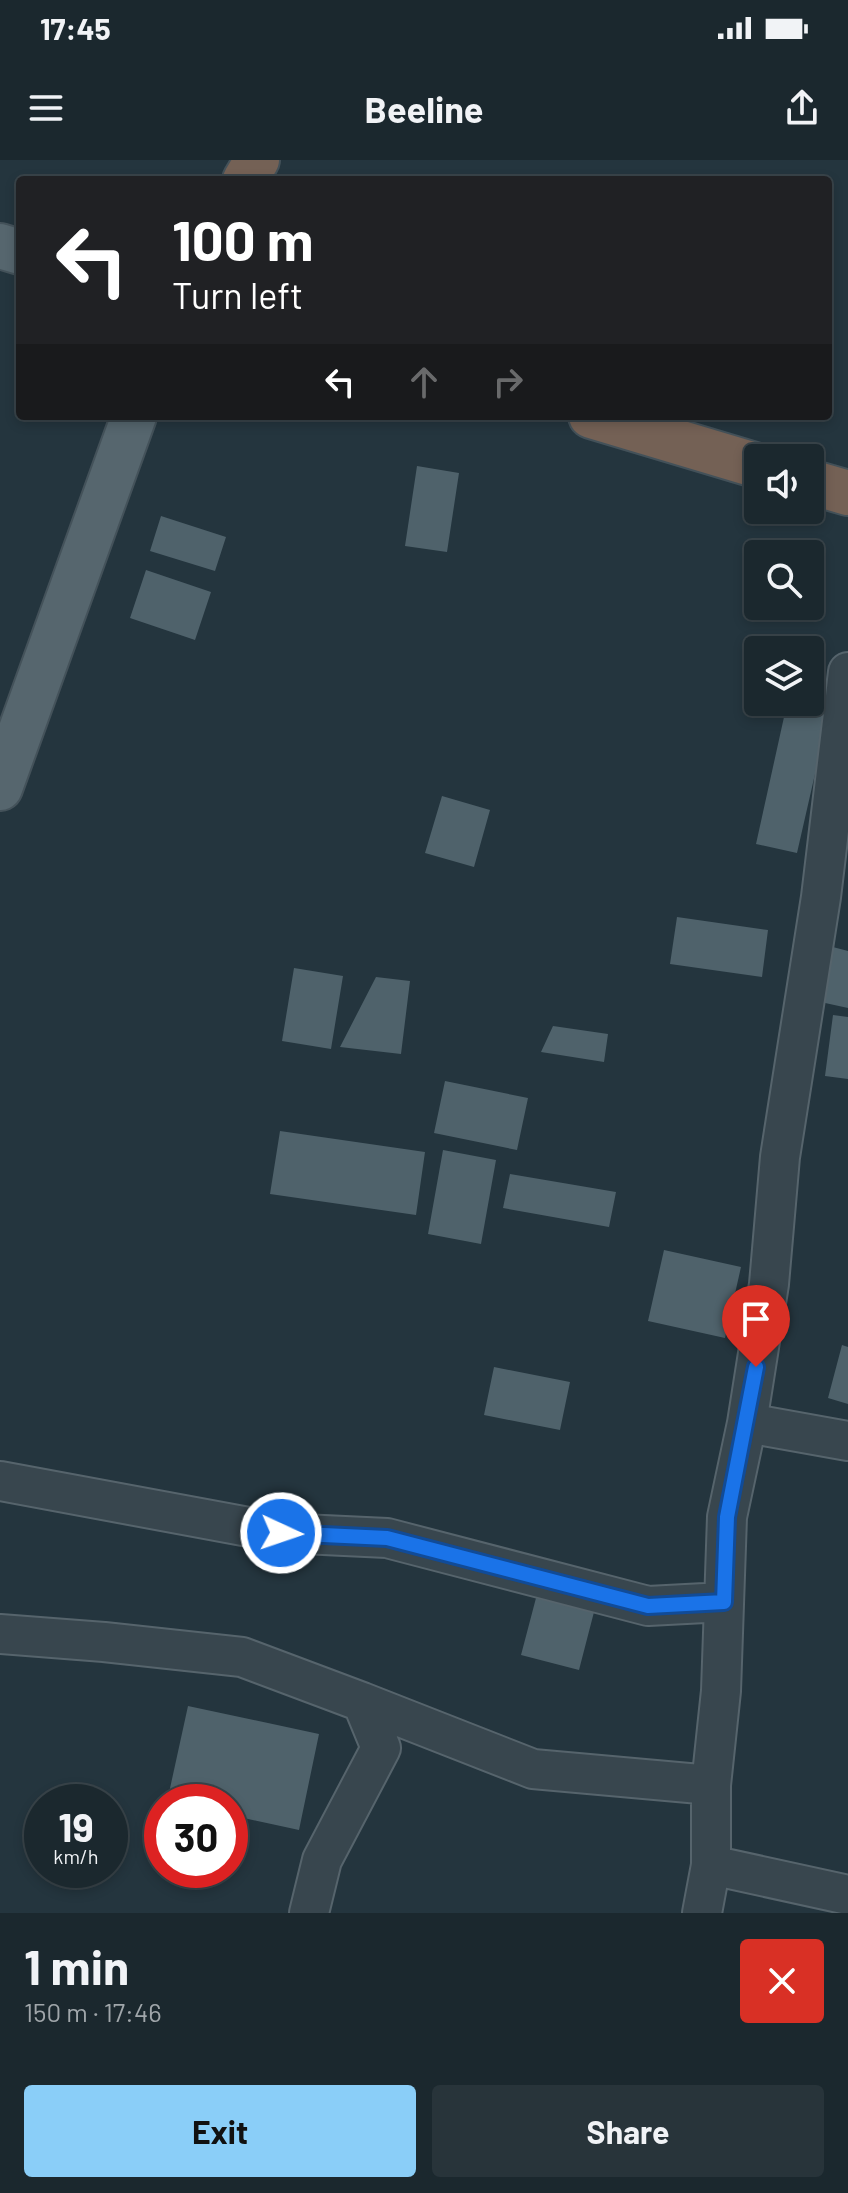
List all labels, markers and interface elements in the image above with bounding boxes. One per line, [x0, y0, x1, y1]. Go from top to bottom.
text: 17:45 [40, 10, 111, 46]
icon: menu [24, 86, 68, 130]
icon: share [780, 86, 824, 130]
text: Beeline [365, 87, 483, 130]
text: 100 m [172, 205, 314, 272]
icon: left [40, 208, 144, 312]
text: Turn left [172, 273, 303, 316]
icon: left [318, 360, 362, 404]
icon: ahead [402, 360, 446, 404]
icon: right [486, 360, 530, 404]
map controls [744, 444, 824, 716]
button: sound [744, 444, 824, 524]
button: search [744, 540, 824, 620]
button: layers [744, 636, 824, 716]
pin [722, 1285, 790, 1367]
icon: arrive [734, 1297, 778, 1341]
position arrow [239, 1491, 323, 1575]
speed limit sign: 30 [144, 1784, 248, 1888]
text: 19 [58, 1802, 94, 1850]
text: km/h [53, 1844, 99, 1868]
text: 1 min [24, 1937, 129, 1995]
button: close [740, 1939, 824, 2023]
text: 150 m · 17:46 [24, 1996, 162, 2027]
button: Exit [24, 2085, 416, 2177]
button: Share [432, 2085, 824, 2177]

